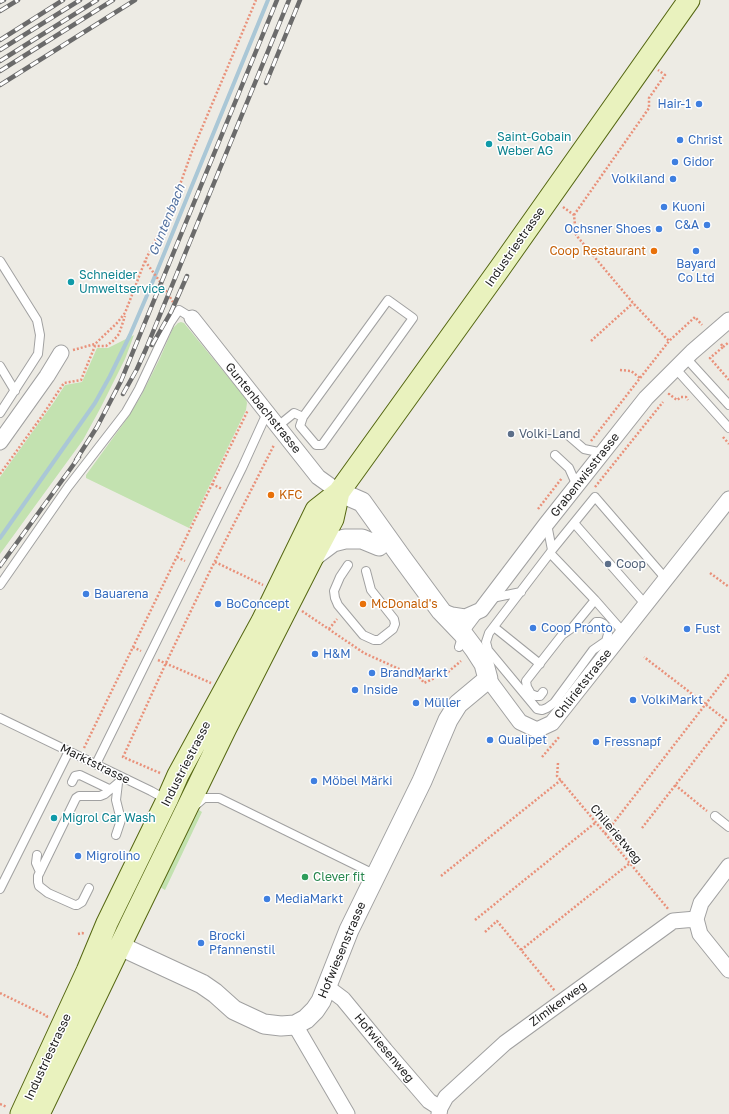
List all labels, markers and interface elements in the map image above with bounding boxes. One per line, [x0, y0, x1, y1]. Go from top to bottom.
place label: Hair-1 [658, 97, 691, 111]
marker: Hair-1 [694, 99, 704, 109]
place label: Saint-Gobain Weber AG [497, 130, 571, 158]
place label: Christ [688, 133, 723, 147]
marker: Christ [675, 135, 685, 145]
marker: Saint-Gobain Weber AG [484, 139, 494, 149]
place label: Gidor [683, 155, 714, 169]
marker: Gidor [670, 157, 680, 167]
place label: Volkiland [611, 172, 665, 186]
marker: Volkiland [668, 174, 678, 184]
water label: Guntenbach [146, 182, 188, 258]
place label: Kuoni [672, 200, 705, 214]
marker: Kuoni [659, 202, 669, 212]
street label: Industriestrasse [482, 204, 548, 290]
place label: C&A [675, 218, 699, 232]
marker: C&A [702, 220, 712, 230]
place label: Ochsner Shoes [564, 222, 651, 236]
marker: Ochsner Shoes [654, 224, 664, 234]
place label: Coop Restaurant [549, 244, 646, 258]
marker: Coop Restaurant [649, 246, 659, 256]
marker: Bayard Co Ltd [691, 246, 701, 256]
place label: Bayard Co Ltd [676, 257, 716, 285]
place label: Schneider Umweltservice [79, 268, 165, 296]
marker: Schneider Umweltservice [66, 277, 76, 287]
street label: Guntenbachstrasse [222, 360, 304, 456]
place label: Volki-Land [519, 427, 580, 441]
marker: Volki-Land [506, 429, 516, 439]
street label: Grabenwisstrasse [548, 430, 622, 520]
place label: KFC [279, 488, 303, 502]
marker: KFC [266, 490, 276, 500]
place label: Coop [616, 557, 646, 571]
marker: Coop [603, 559, 613, 569]
place label: Bauarena [94, 587, 149, 601]
marker: Bauarena [81, 589, 91, 599]
place label: BoConcept [226, 597, 290, 611]
place label: McDonald's [371, 597, 438, 611]
marker: BoConcept [213, 599, 223, 609]
marker: McDonald's [358, 599, 368, 609]
place label: Coop Pronto [541, 621, 613, 635]
place label: Fust [695, 622, 721, 636]
marker: Coop Pronto [528, 623, 538, 633]
marker: Fust [682, 624, 692, 634]
street label: Chlirietstrasse [551, 646, 615, 722]
place label: H&M [323, 647, 350, 661]
marker: H&M [310, 649, 320, 659]
place label: BrandMarkt [380, 666, 448, 680]
marker: BrandMarkt [367, 668, 377, 678]
place label: Inside [363, 683, 398, 697]
marker: Inside [350, 685, 360, 695]
place label: VolkiMarkt [641, 693, 703, 707]
marker: VolkiMarkt [628, 695, 638, 705]
place label: Müller [424, 696, 461, 710]
marker: Müller [411, 698, 421, 708]
street label: Industriestrasse [158, 719, 214, 809]
place label: Qualipet [498, 733, 547, 747]
marker: Qualipet [485, 735, 495, 745]
place label: Fressnapf [604, 735, 661, 749]
marker: Fressnapf [591, 737, 601, 747]
street label: Marktstrasse [58, 741, 132, 787]
place label: Möbel Märki [322, 774, 392, 788]
marker: Möbel Märki [309, 776, 319, 786]
street label: Chilerietweg [587, 801, 645, 867]
place label: Migrol Car Wash [62, 811, 156, 825]
marker: Migrol Car Wash [49, 813, 59, 823]
place label: Migrolino [86, 849, 140, 863]
marker: Migrolino [73, 851, 83, 861]
place label: Clever fit [313, 870, 365, 884]
marker: Clever fit [300, 872, 310, 882]
place label: MediaMarkt [275, 892, 343, 906]
marker: MediaMarkt [262, 894, 272, 904]
street label: Hofwiesenstrasse [315, 900, 369, 1000]
place label: Brocki Pfannenstil [209, 929, 275, 957]
marker: Brocki Pfannenstil [196, 938, 206, 948]
street label: Zimikerweg [527, 979, 589, 1029]
street label: Industriestrasse [22, 1011, 74, 1103]
street label: Hofwiesenweg [351, 1011, 417, 1085]

